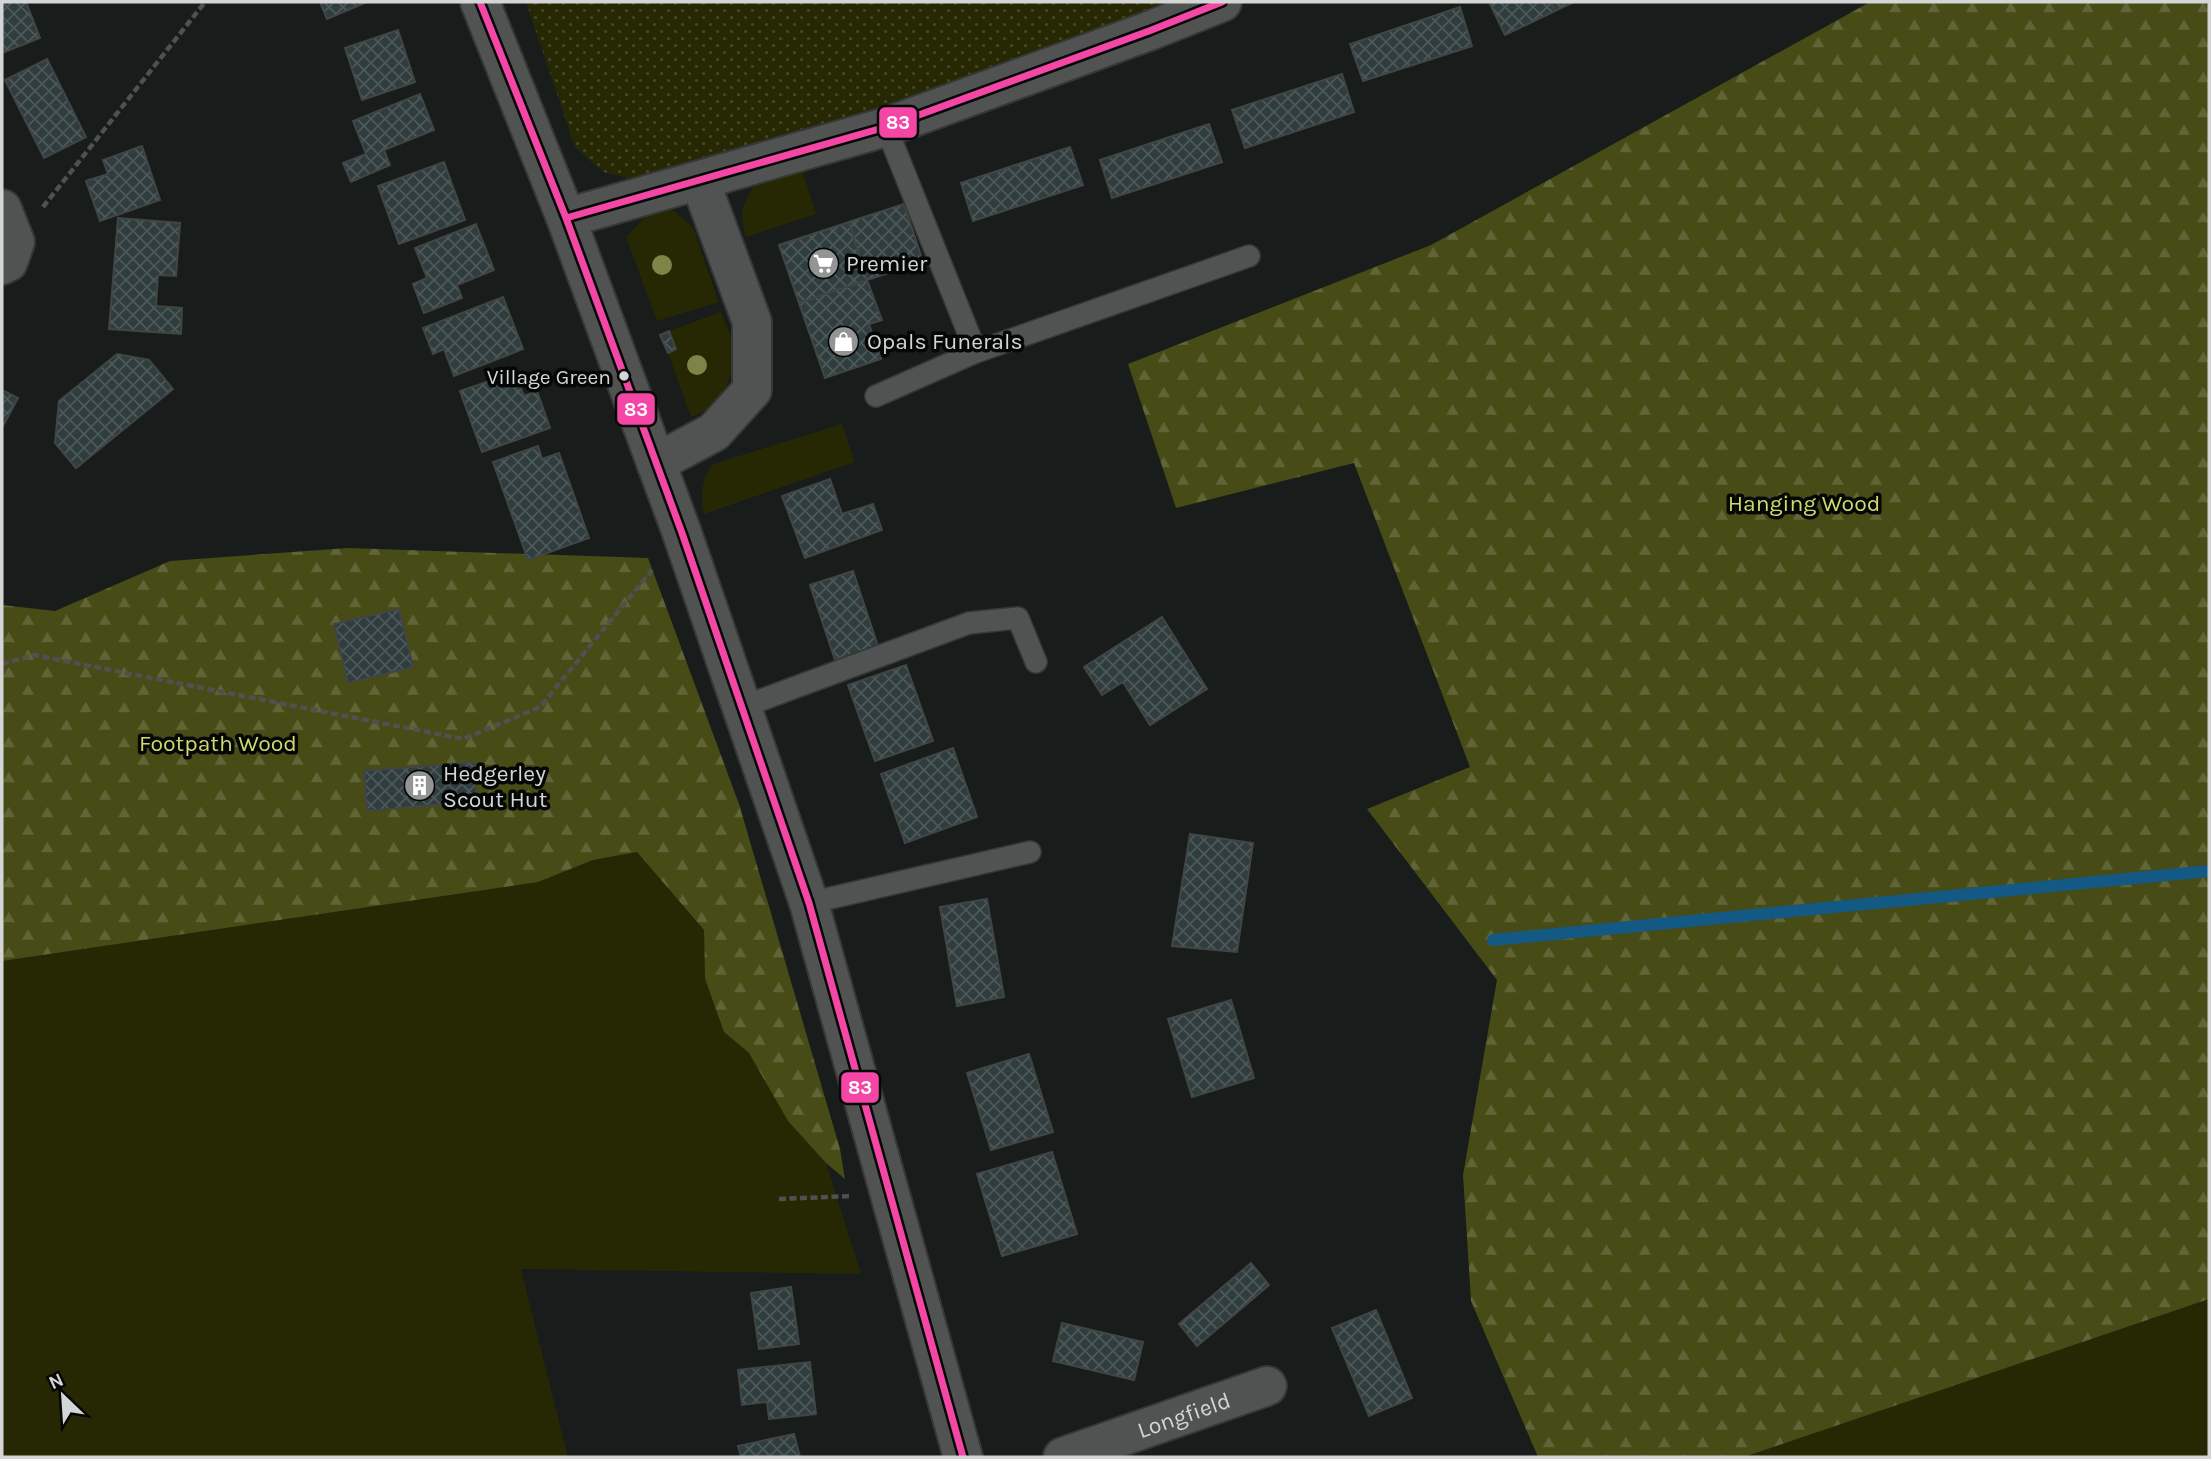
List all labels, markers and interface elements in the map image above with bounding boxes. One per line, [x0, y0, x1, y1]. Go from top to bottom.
line badge: 83 [878, 106, 918, 139]
text: 83 [886, 112, 910, 134]
supermarket icon: Premier [806, 246, 840, 280]
place label: Premier [846, 250, 928, 277]
shop icon: Opals Funerals [827, 324, 861, 358]
place label: Opals Funerals [867, 328, 1023, 355]
place label: Village Green [487, 365, 611, 389]
marker: Village Green [617, 369, 631, 383]
line badge: 83 [616, 392, 656, 426]
text: 83 [624, 399, 648, 421]
park label: Hanging Wood [1728, 490, 1880, 517]
park label: Footpath Wood [139, 730, 297, 757]
place label: Hedgerley Scout Hut [443, 760, 548, 813]
building icon: Hedgerley Scout Hut [403, 769, 437, 803]
line badge: 83 [840, 1071, 880, 1104]
text: 83 [848, 1077, 872, 1099]
north arrow [28, 1361, 98, 1431]
text: N [45, 1369, 67, 1394]
street label: Longfield [1134, 1387, 1234, 1444]

